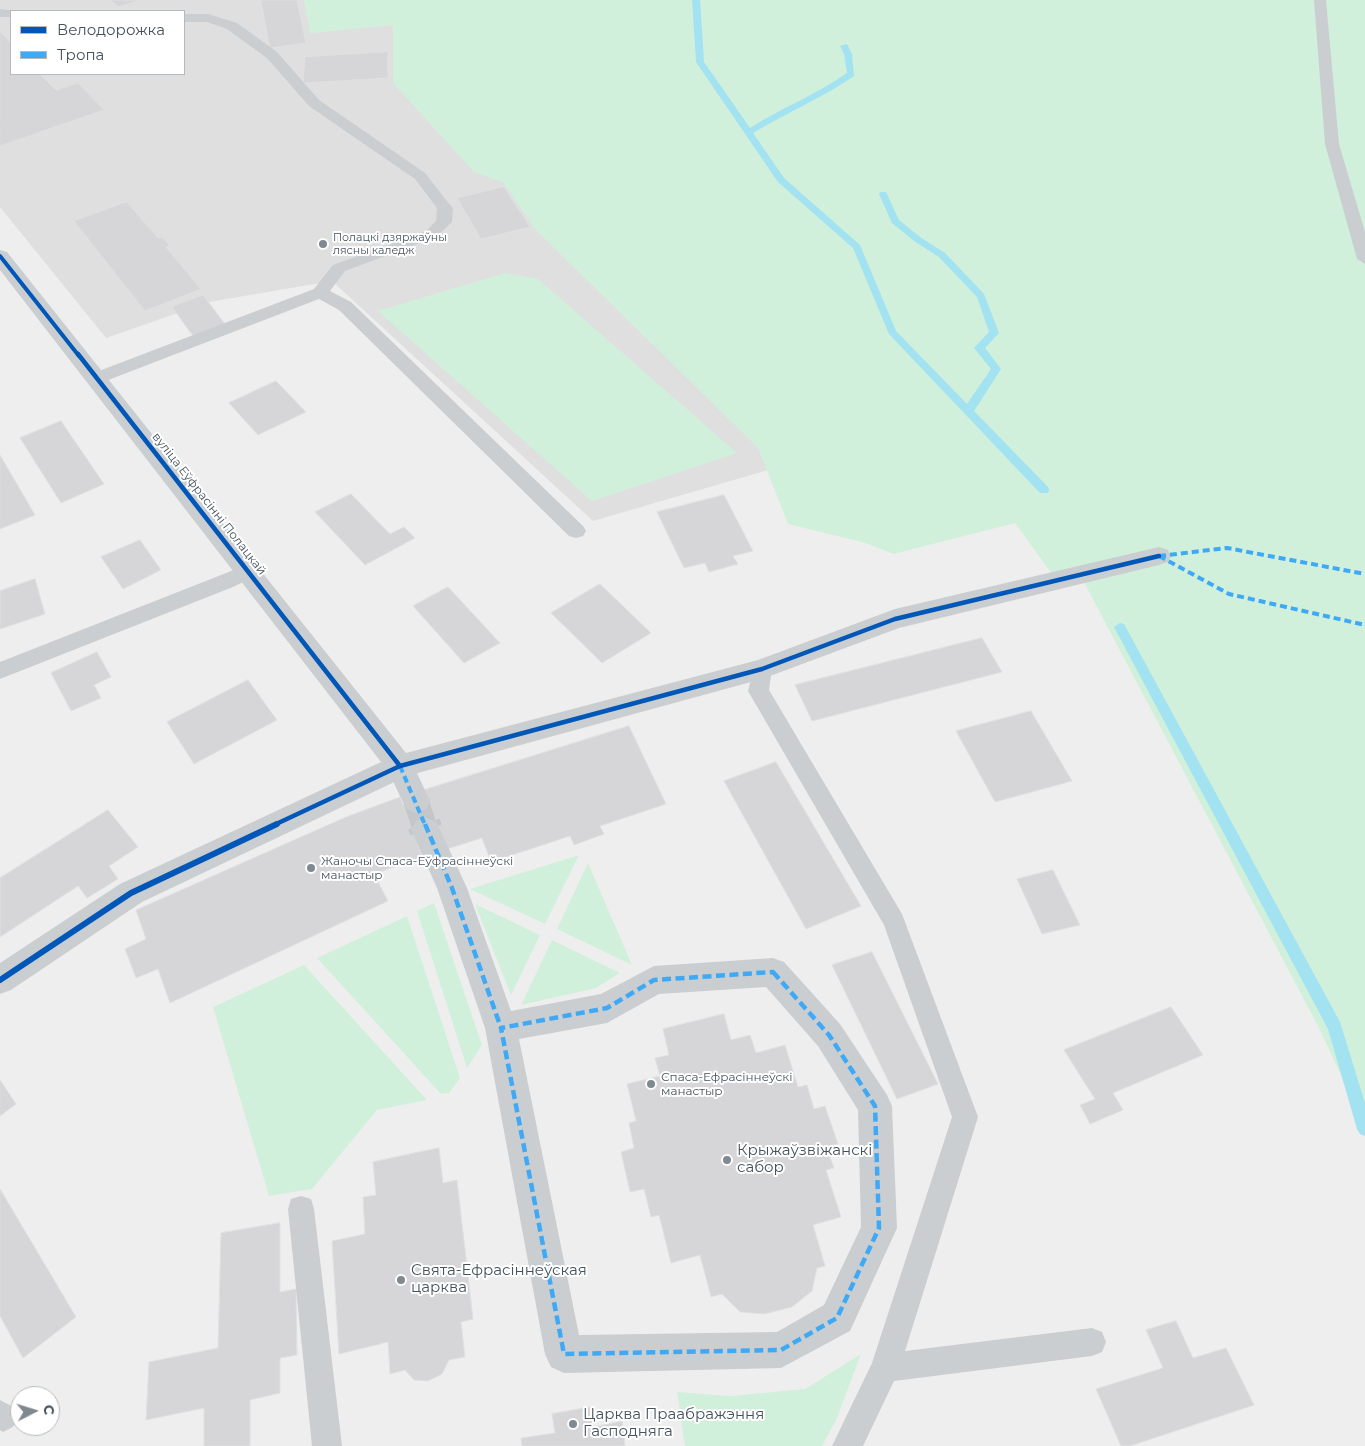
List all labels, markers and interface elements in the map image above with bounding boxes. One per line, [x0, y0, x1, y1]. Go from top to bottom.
legend [10, 10, 185, 75]
text: Велодорожка [57, 20, 165, 39]
text: Тропа [57, 45, 104, 64]
place label: Полацкі дзяржаўны лясны каледж [333, 231, 447, 257]
marker: Полацкі дзяржаўны лясны каледж [317, 238, 329, 250]
street label: вуліца Еўфрасінні Полацкай [149, 430, 269, 578]
place label: Жаночы Спаса-Еўфрасіннеўскі манастыр [321, 854, 513, 882]
marker: Жаночы Спаса-Еўфрасіннеўскі манастыр [305, 862, 317, 874]
place label: Спаса-Ефрасіннеўскі манастыр [661, 1070, 792, 1098]
marker: Спаса-Ефрасіннеўскі манастыр [645, 1078, 657, 1090]
place label: Крыжаўзвіжанскі сабор [737, 1142, 872, 1177]
marker: Крыжаўзвіжанскі сабор [721, 1154, 733, 1166]
place label: Свята-Ефрасіннеўская царква [411, 1262, 587, 1297]
marker: Свята-Ефрасіннеўская царква [395, 1274, 407, 1286]
north arrow [10, 1386, 60, 1436]
text: С [40, 1404, 58, 1416]
place label: Царква Праабражэння Гасподняга [583, 1406, 764, 1441]
marker: Царква Праабражэння Гасподняга [567, 1418, 579, 1430]

